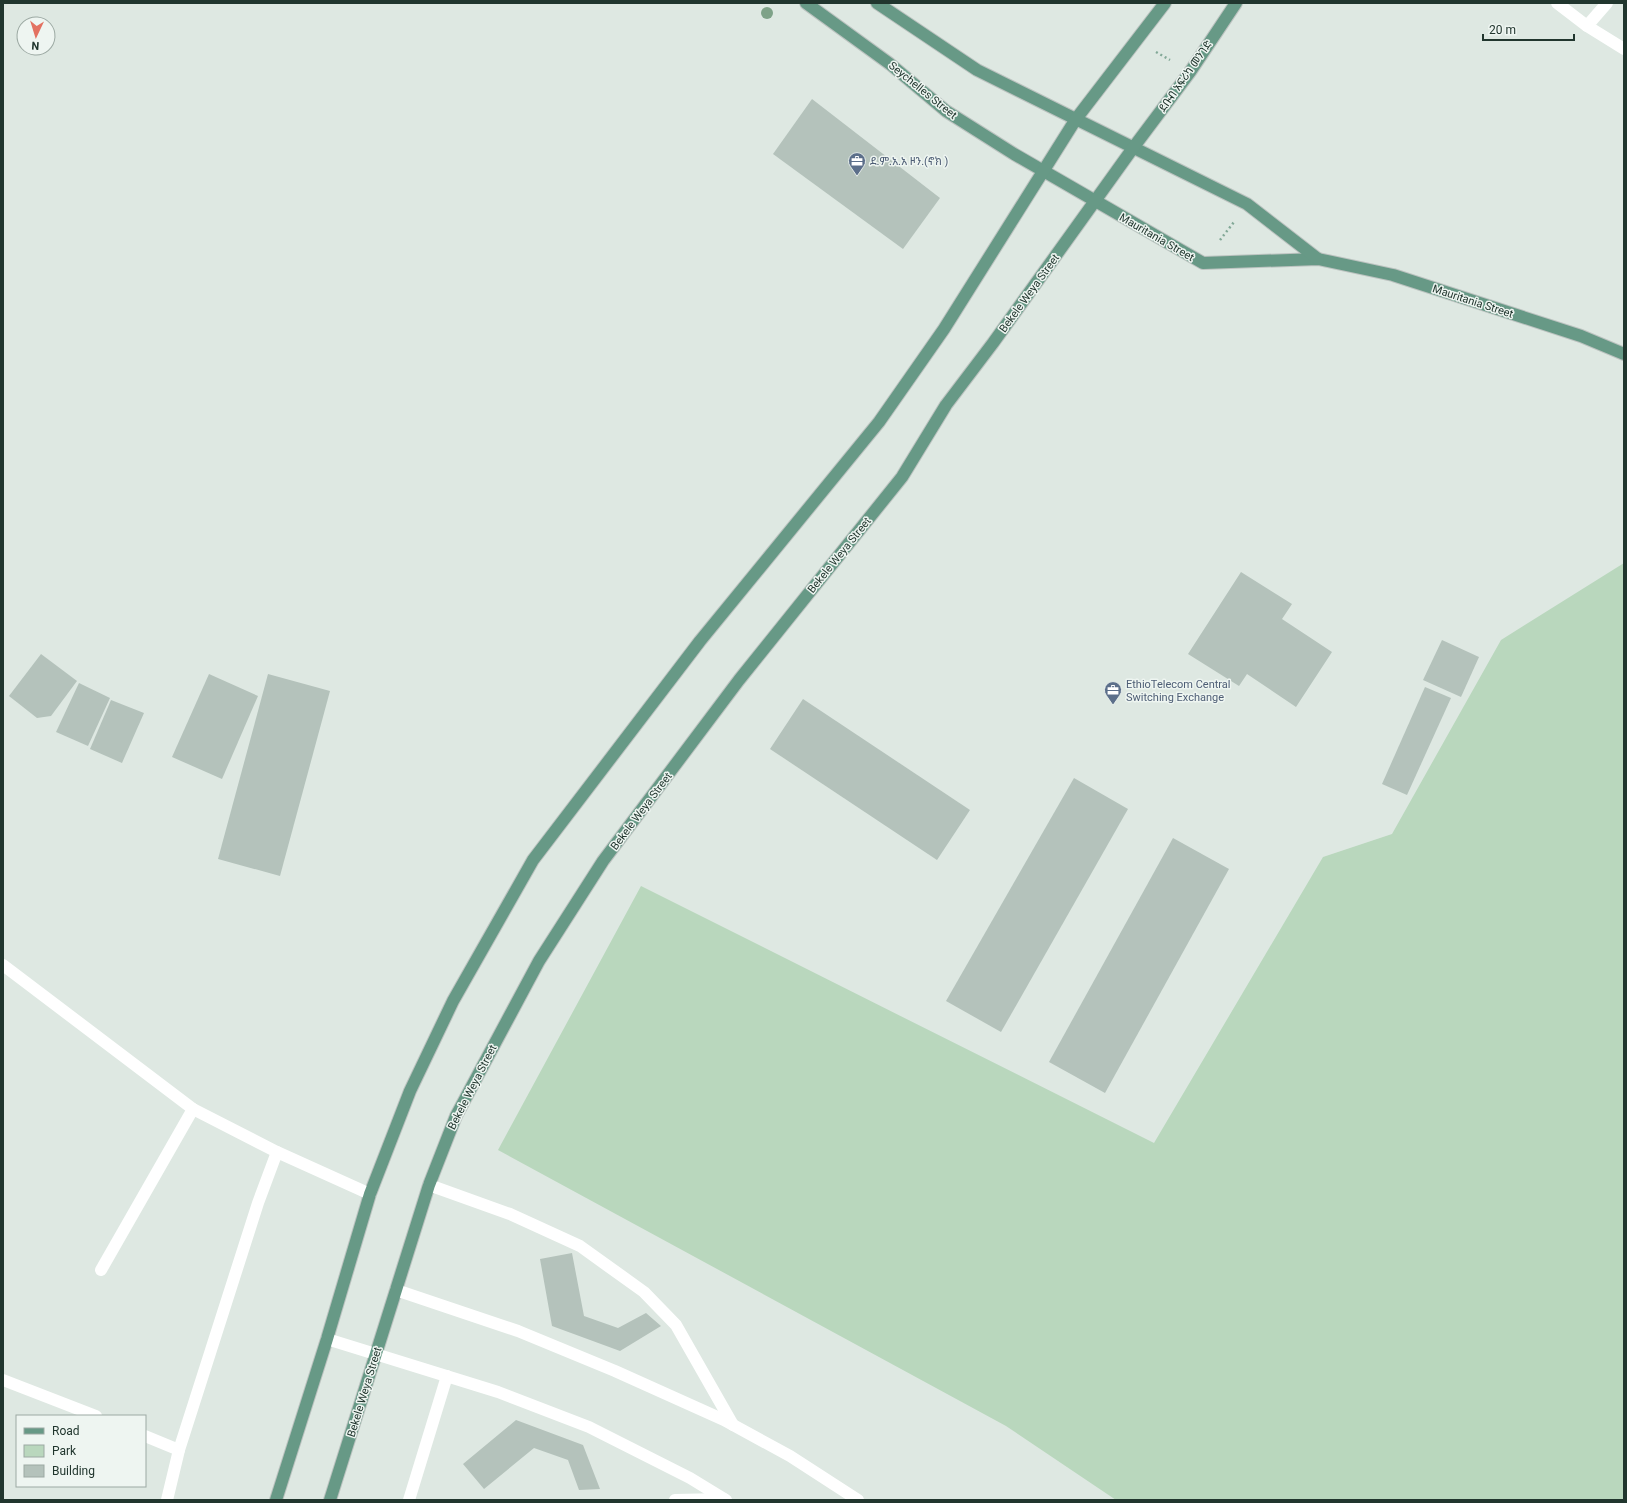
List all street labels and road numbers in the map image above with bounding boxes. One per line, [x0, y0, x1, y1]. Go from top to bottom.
street label: ደቡብ አፍሪካ መንገድ [1156, 38, 1215, 114]
street label: Seychelles Street [886, 59, 960, 122]
street label: Mauritania Street [1117, 211, 1197, 264]
street label: Bekele Weya Street [997, 251, 1062, 335]
street label: Mauritania Street [1431, 282, 1515, 321]
street label: Bekele Weya Street [805, 515, 874, 596]
street label: Bekele Weya Street [608, 770, 675, 853]
street label: Bekele Weya Street [445, 1042, 500, 1132]
street label: Bekele Weya Street [345, 1345, 384, 1439]

